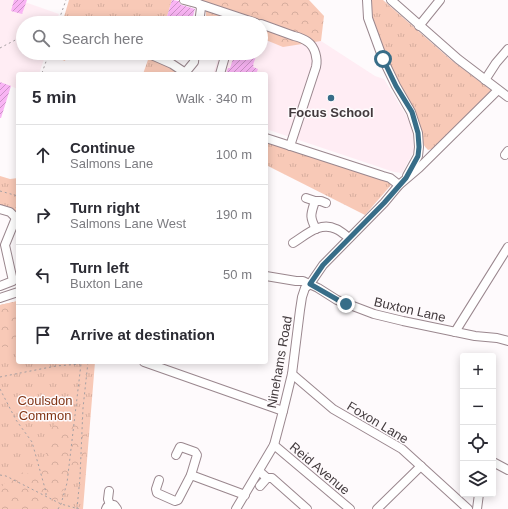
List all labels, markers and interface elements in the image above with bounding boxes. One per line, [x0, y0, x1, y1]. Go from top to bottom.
search box [16, 16, 268, 60]
icon: search [30, 27, 52, 49]
text: Search here [62, 30, 144, 47]
route start [374, 50, 392, 68]
text: 5 min [32, 88, 76, 107]
text: Walk · 340 m [176, 91, 252, 106]
marker: Focus School [326, 93, 336, 103]
place label: Focus School [288, 105, 374, 120]
text: Continue [70, 139, 135, 156]
icon: ahead [32, 144, 54, 166]
text: 100 m [216, 147, 252, 162]
text: Salmons Lane [70, 156, 153, 171]
text: Turn right [70, 199, 140, 216]
icon: right [32, 204, 54, 226]
text: 190 m [216, 207, 252, 222]
text: Salmons Lane West [70, 216, 186, 231]
text: Turn left [70, 259, 129, 276]
icon: left [32, 264, 54, 286]
text: 50 m [223, 267, 252, 282]
text: Buxton Lane [70, 276, 143, 291]
street label: Buxton Lane [373, 294, 447, 325]
route end [337, 295, 355, 313]
street label: Ninehams Road [264, 315, 295, 409]
icon: arrive [32, 324, 54, 346]
text: Arrive at destination [70, 326, 215, 343]
map controls [460, 353, 496, 497]
button: + [460, 353, 496, 389]
button: − [460, 389, 496, 425]
park label: Coulsdon Common [18, 393, 72, 423]
street label: Foxon Lane [344, 398, 411, 447]
button: locate [460, 425, 496, 461]
street label: Reid Avenue [287, 439, 353, 498]
button: layers [460, 461, 496, 497]

